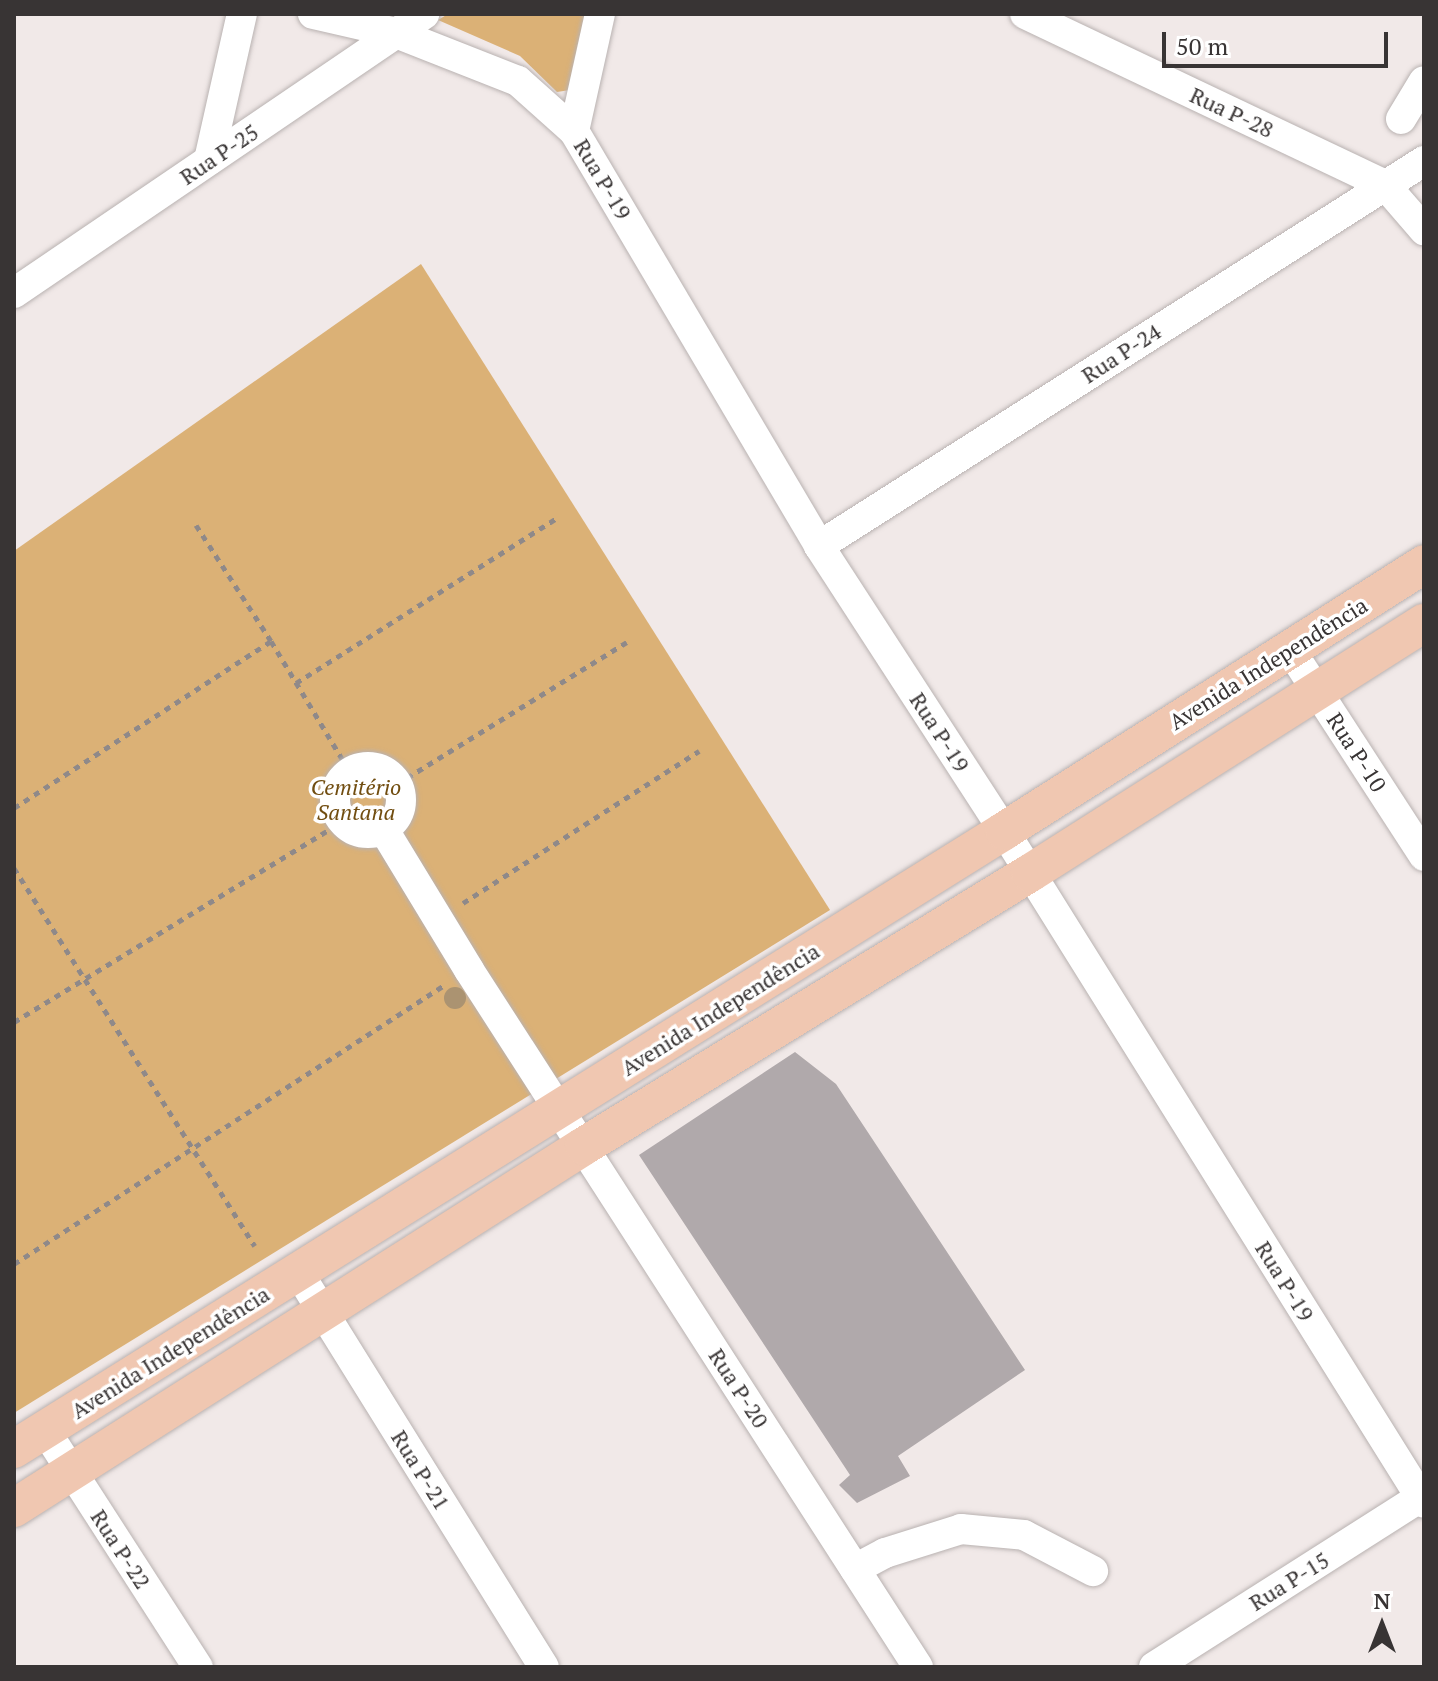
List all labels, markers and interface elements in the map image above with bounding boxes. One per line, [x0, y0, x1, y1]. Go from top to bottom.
scale bar [1166, 16, 1392, 66]
text: 50 m [1176, 30, 1228, 62]
street label: Rua P-28 [1186, 81, 1278, 143]
street label: Rua P-25 [175, 118, 263, 190]
street label: Rua P-19 [569, 134, 637, 224]
street label: Rua P-24 [1076, 318, 1166, 388]
street label: Avenida Independência [1164, 591, 1372, 735]
street label: Rua P-19 [905, 687, 975, 777]
street label: Rua P-10 [1322, 707, 1392, 797]
park label: Cemitério Santana [311, 773, 401, 824]
street label: Avenida Independência [616, 937, 824, 1081]
street label: Rua P-19 [1250, 1236, 1320, 1326]
street label: Avenida Independência [66, 1280, 274, 1424]
street label: Rua P-20 [704, 1343, 774, 1433]
street label: Rua P-21 [386, 1425, 456, 1515]
street label: Rua P-22 [86, 1504, 156, 1594]
street label: Rua P-15 [1244, 1546, 1334, 1616]
north arrow [1342, 1585, 1422, 1665]
text: N [1374, 1586, 1390, 1615]

